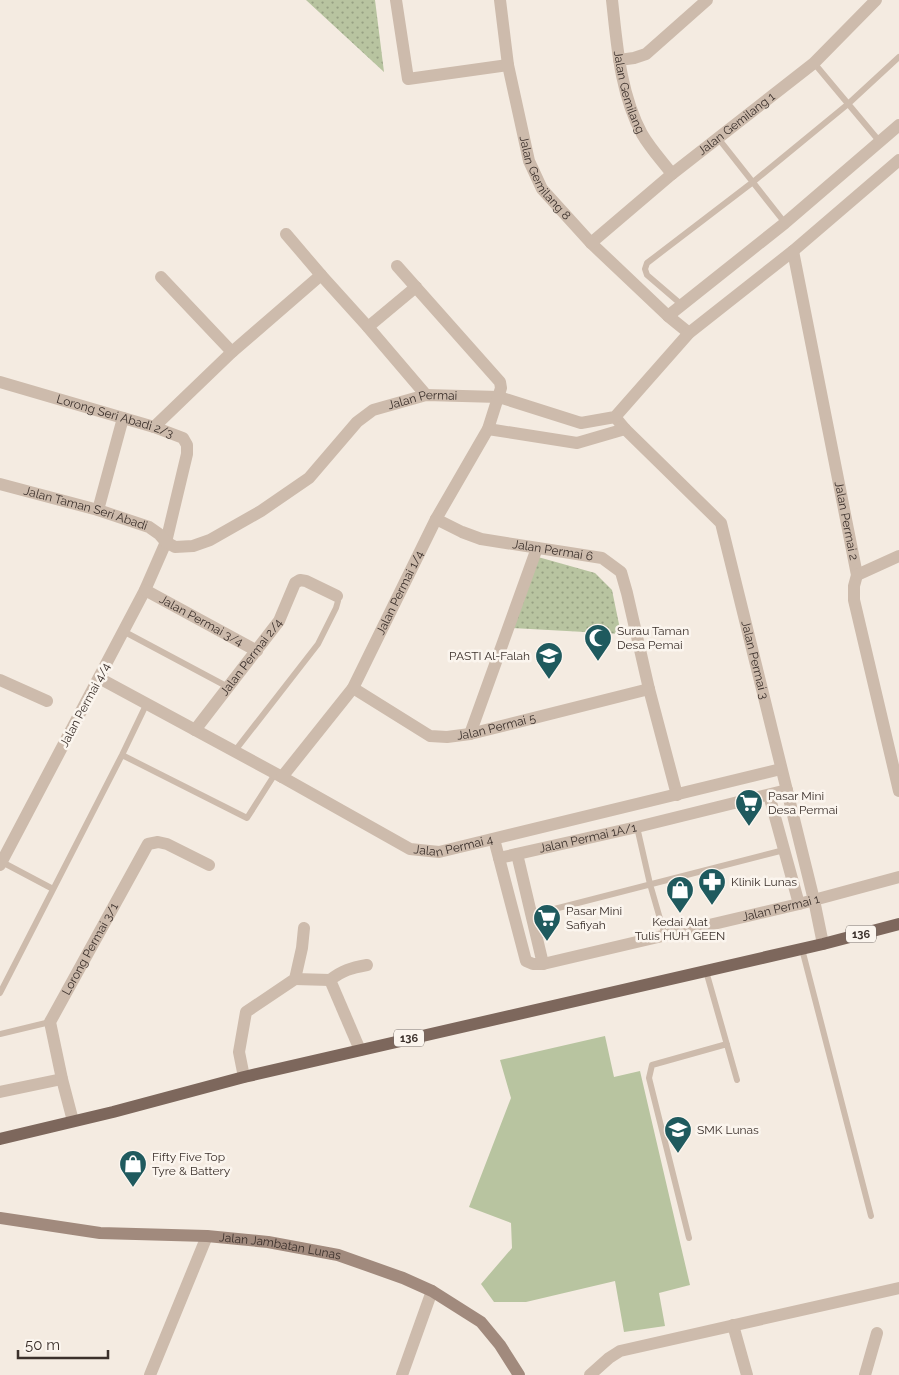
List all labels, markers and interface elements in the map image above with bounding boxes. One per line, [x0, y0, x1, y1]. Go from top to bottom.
street label: Jalan Gemilang [611, 50, 648, 136]
street label: Jalan Gemilang 1 [695, 89, 778, 158]
street label: Jalan Gemilang 8 [517, 134, 574, 223]
street label: Jalan Permai [386, 388, 458, 413]
street label: Lorong Seri Abadi 2/3 [55, 392, 175, 441]
street label: Jalan Permai 2 [832, 480, 861, 562]
street label: Jalan Taman Seri Abadi [22, 484, 149, 533]
street label: Jalan Permai 6 [512, 537, 594, 563]
street label: Jalan Permai 1/4 [373, 548, 427, 637]
street label: Jalan Permai 3/4 [157, 592, 246, 649]
street label: Jalan Permai 2/4 [217, 616, 285, 698]
street label: Jalan Permai 3 [738, 619, 771, 701]
mosque icon: Surau Taman Desa Pemai [583, 623, 613, 662]
place label: Surau Taman Desa Pemai [617, 624, 689, 652]
school or university icon: PASTI Al-Falah [534, 641, 564, 680]
place label: PASTI Al-Falah [449, 649, 530, 663]
street label: Jalan Permai 4/4 [57, 660, 113, 749]
street label: Jalan Permai 5 [456, 711, 537, 743]
supermarket icon: Pasar Mini Desa Permai [734, 788, 764, 827]
place label: Pasar Mini Desa Permai [768, 789, 838, 817]
street label: Jalan Permai 1A/1 [538, 820, 638, 856]
street label: Jalan Permai 4 [413, 832, 495, 860]
pharmacy icon: Klinik Lunas [697, 867, 727, 906]
shop icon: Kedai Alat Tulis HUH GEEN [665, 875, 695, 914]
place label: Klinik Lunas [731, 875, 797, 889]
street label: Jalan Permai 1 [741, 892, 821, 924]
street label: Lorong Permai 3/1 [59, 900, 121, 998]
supermarket icon: Pasar Mini Safiyah [532, 903, 562, 942]
place label: Pasar Mini Safiyah [566, 904, 622, 932]
place label: Kedai Alat Tulis HUH GEEN [635, 915, 725, 943]
road number: 136 [846, 926, 876, 942]
road number: 136 [394, 1030, 424, 1046]
school or university icon: SMK Lunas [663, 1115, 693, 1154]
place label: SMK Lunas [697, 1123, 759, 1137]
shop icon: Fifty Five Top Tyre & Battery [118, 1149, 148, 1188]
place label: Fifty Five Top Tyre & Battery [152, 1150, 231, 1178]
street label: Jalan Jambatan Lunas [219, 1230, 342, 1262]
scale bar [18, 1328, 108, 1360]
text: 50 m [25, 1336, 60, 1354]

